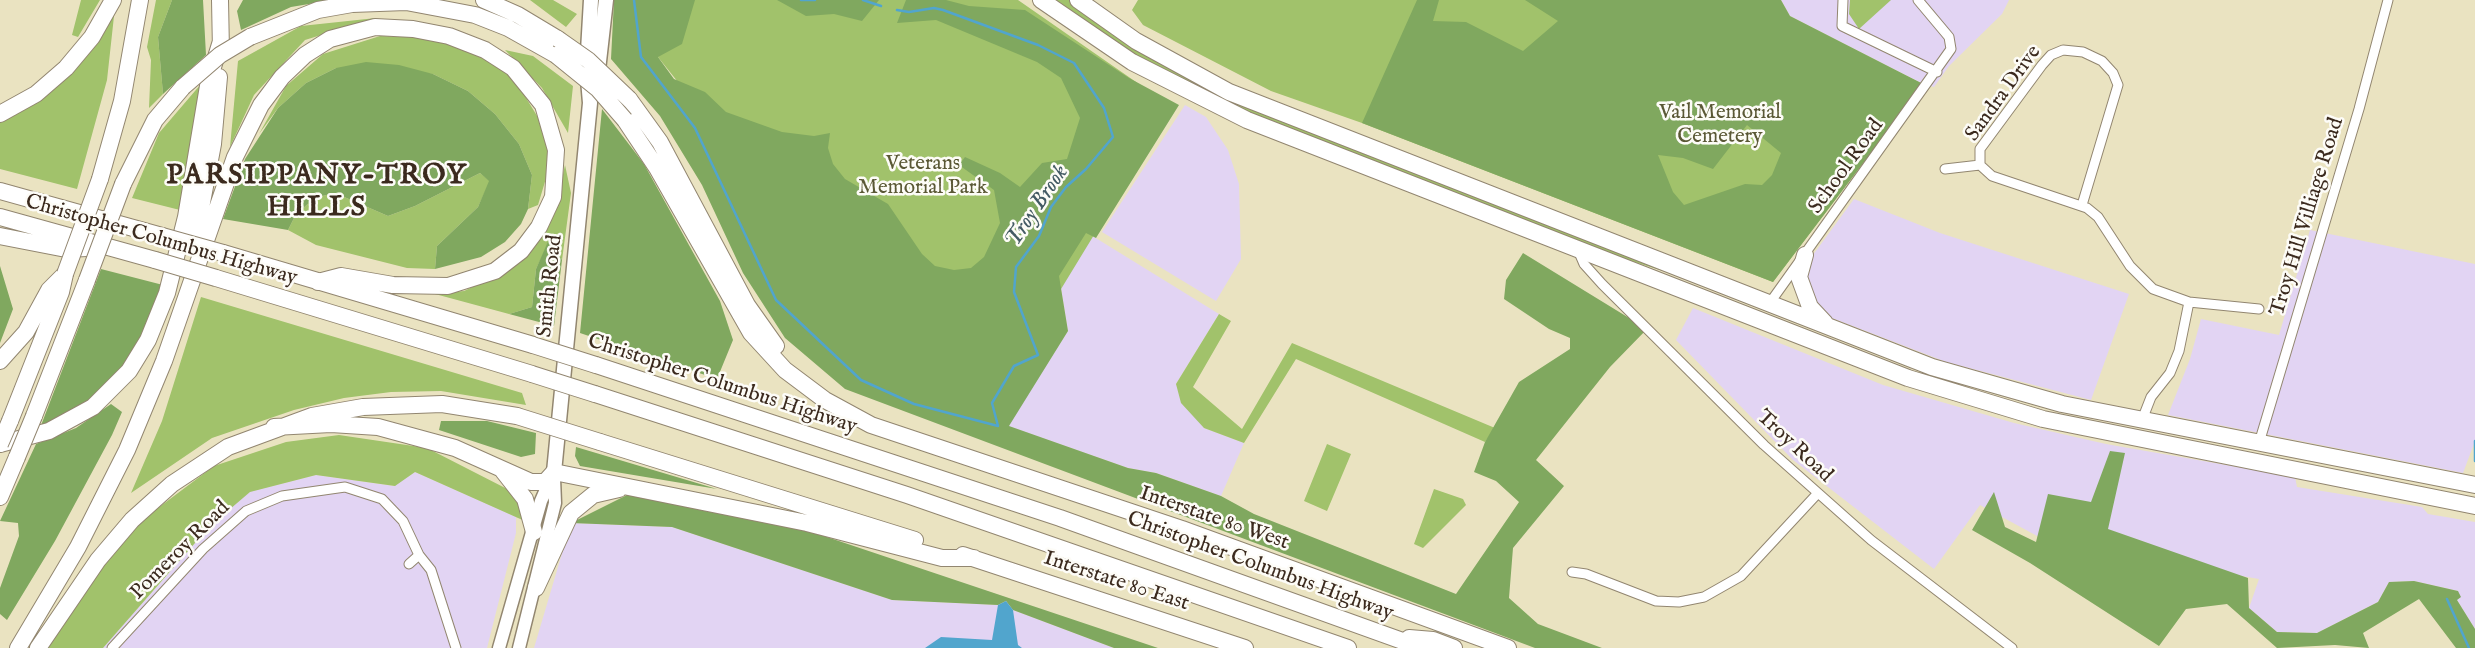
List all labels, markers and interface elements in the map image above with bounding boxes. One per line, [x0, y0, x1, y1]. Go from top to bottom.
street label: Sandra Drive [1961, 41, 2047, 147]
park label: Vail Memorial Cemetery [1659, 101, 1781, 151]
street label: School Road [1804, 115, 1890, 219]
street label: Troy Hill Villiage Road [2266, 115, 2350, 319]
park label: Veterans Memorial Park [858, 152, 988, 202]
district label: PARSIPPANY-TROY HILLS [168, 160, 466, 226]
water label: Troy Brook [1000, 161, 1076, 253]
street label: Christopher Columbus Highway [22, 190, 300, 292]
street label: Smith Road [533, 233, 569, 339]
street label: Christopher Columbus Highway [584, 330, 860, 440]
street label: Troy Road [1751, 405, 1837, 489]
street label: Interstate 80 West [1136, 482, 1292, 556]
street label: Pomeroy Road [126, 496, 236, 606]
street label: Christopher Columbus Highway [1123, 507, 1397, 627]
street label: Interstate 80 East [1040, 547, 1192, 617]

